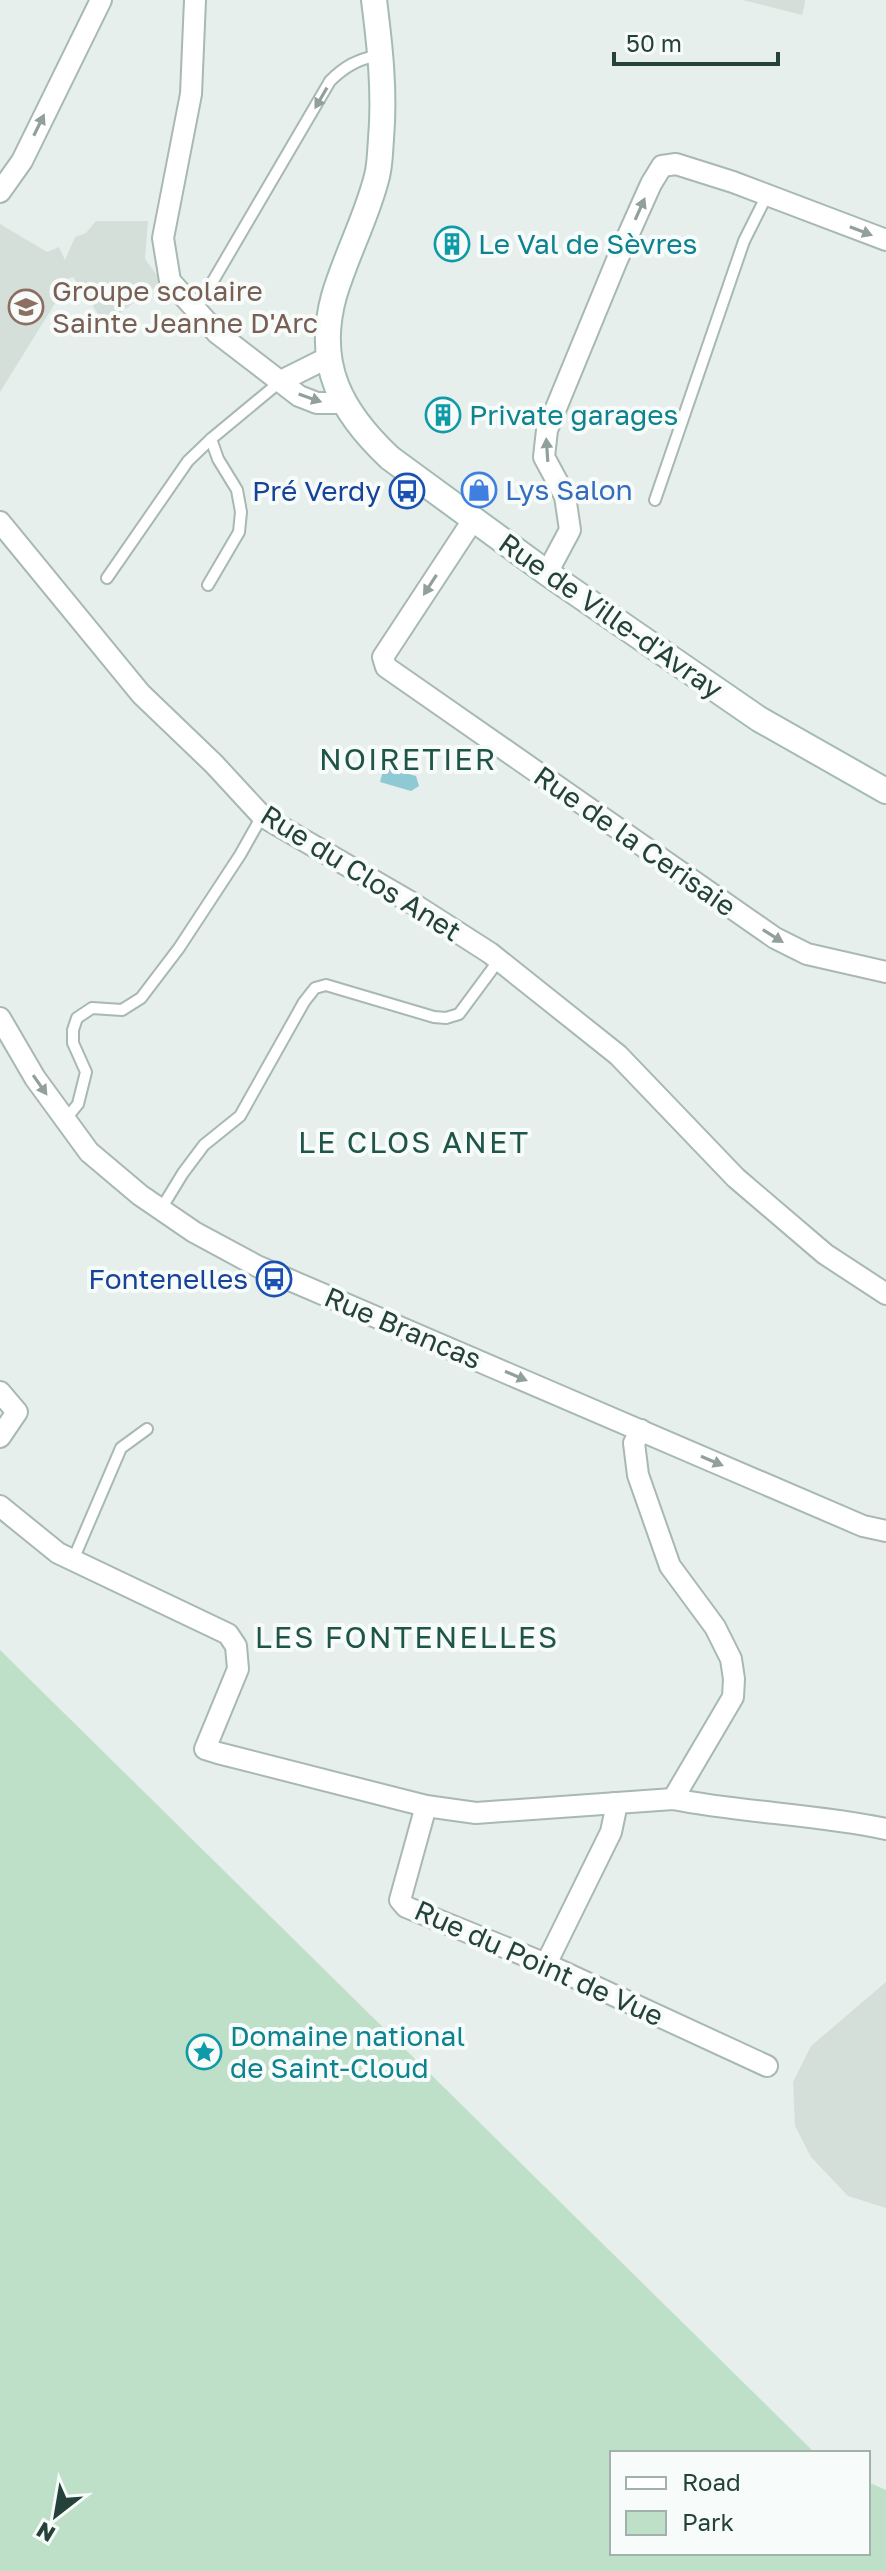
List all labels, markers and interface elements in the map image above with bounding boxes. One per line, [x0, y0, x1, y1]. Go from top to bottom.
scale bar [614, 16, 778, 66]
text: 50 m [626, 28, 682, 57]
one-way arrow [314, 87, 328, 109]
one-way arrow [32, 114, 46, 137]
one-way arrow [633, 198, 646, 221]
building icon: Le Val de Sèvres [433, 225, 471, 263]
one-way arrow [849, 225, 873, 238]
place label: Le Val de Sèvres [478, 227, 697, 260]
place label: Groupe scolaire Sainte Jeanne D'Arc [52, 274, 318, 339]
school or university icon: Groupe scolaire Sainte Jeanne D'Arc [7, 288, 45, 326]
one-way arrow [298, 393, 322, 405]
building icon: Private garages [424, 396, 462, 434]
place label: Private garages [469, 398, 678, 431]
one-way arrow [540, 438, 553, 463]
shop icon: Lys Salon [460, 471, 498, 509]
bus stop icon: Pré Verdy [388, 472, 426, 510]
place label: Lys Salon [505, 473, 633, 506]
place label: Pré Verdy [252, 474, 381, 507]
street label: Rue de Ville-d'Avray [493, 526, 730, 705]
one-way arrow [424, 574, 438, 596]
district label: NOIRETIER [319, 741, 497, 777]
street label: Rue de la Cerisaie [528, 759, 743, 923]
street label: Rue du Clos Anet [255, 798, 467, 947]
one-way arrow [762, 928, 784, 942]
one-way arrow [32, 1074, 47, 1095]
district label: LE CLOS ANET [298, 1124, 530, 1160]
bus stop icon: Fontenelles [255, 1260, 293, 1298]
place label: Fontenelles [88, 1262, 248, 1295]
street label: Rue Brancas [320, 1280, 487, 1375]
one-way arrow [504, 1370, 527, 1383]
one-way arrow [700, 1454, 724, 1467]
district label: LES FONTENELLES [255, 1619, 559, 1655]
street label: Rue du Point de Vue [410, 1893, 669, 2032]
place label: Domaine national de Saint-Cloud [230, 2019, 465, 2084]
place icon: Domaine national de Saint-Cloud [185, 2033, 223, 2071]
legend [610, 2451, 870, 2555]
text: Road [682, 2467, 741, 2496]
north arrow [16, 2475, 96, 2555]
text: Park [682, 2507, 734, 2536]
text: N [31, 2517, 60, 2548]

